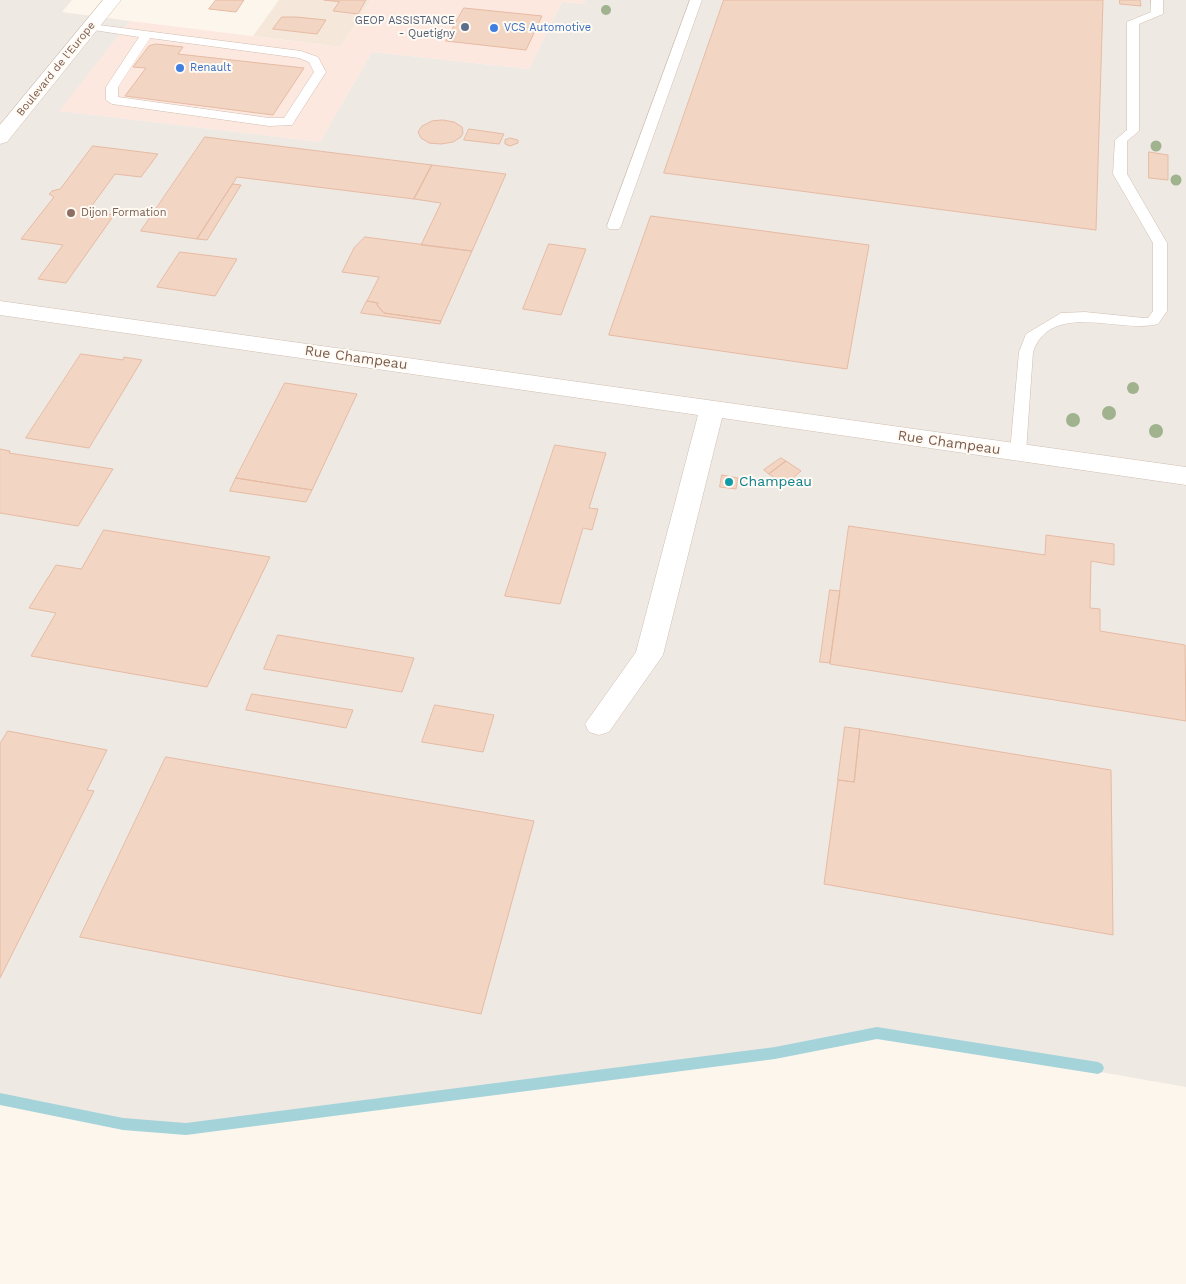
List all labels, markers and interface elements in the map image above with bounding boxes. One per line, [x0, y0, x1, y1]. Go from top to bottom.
place label: GEOP ASSISTANCE - Quetigny [355, 14, 455, 40]
street label: Boulevard de l'Europe [14, 19, 98, 119]
marker: GEOP ASSISTANCE - Quetigny [459, 21, 471, 33]
place label: VCS Automotive [504, 21, 591, 35]
marker: VCS Automotive [488, 22, 500, 34]
place label: Renault [190, 61, 231, 75]
marker: Renault [174, 62, 186, 74]
place label: Dijon Formation [81, 206, 167, 220]
marker: Dijon Formation [65, 207, 77, 219]
street label: Rue Champeau [304, 342, 408, 374]
street label: Rue Champeau [897, 427, 1001, 459]
place label: Champeau [739, 474, 812, 490]
marker: Champeau [723, 476, 735, 488]

